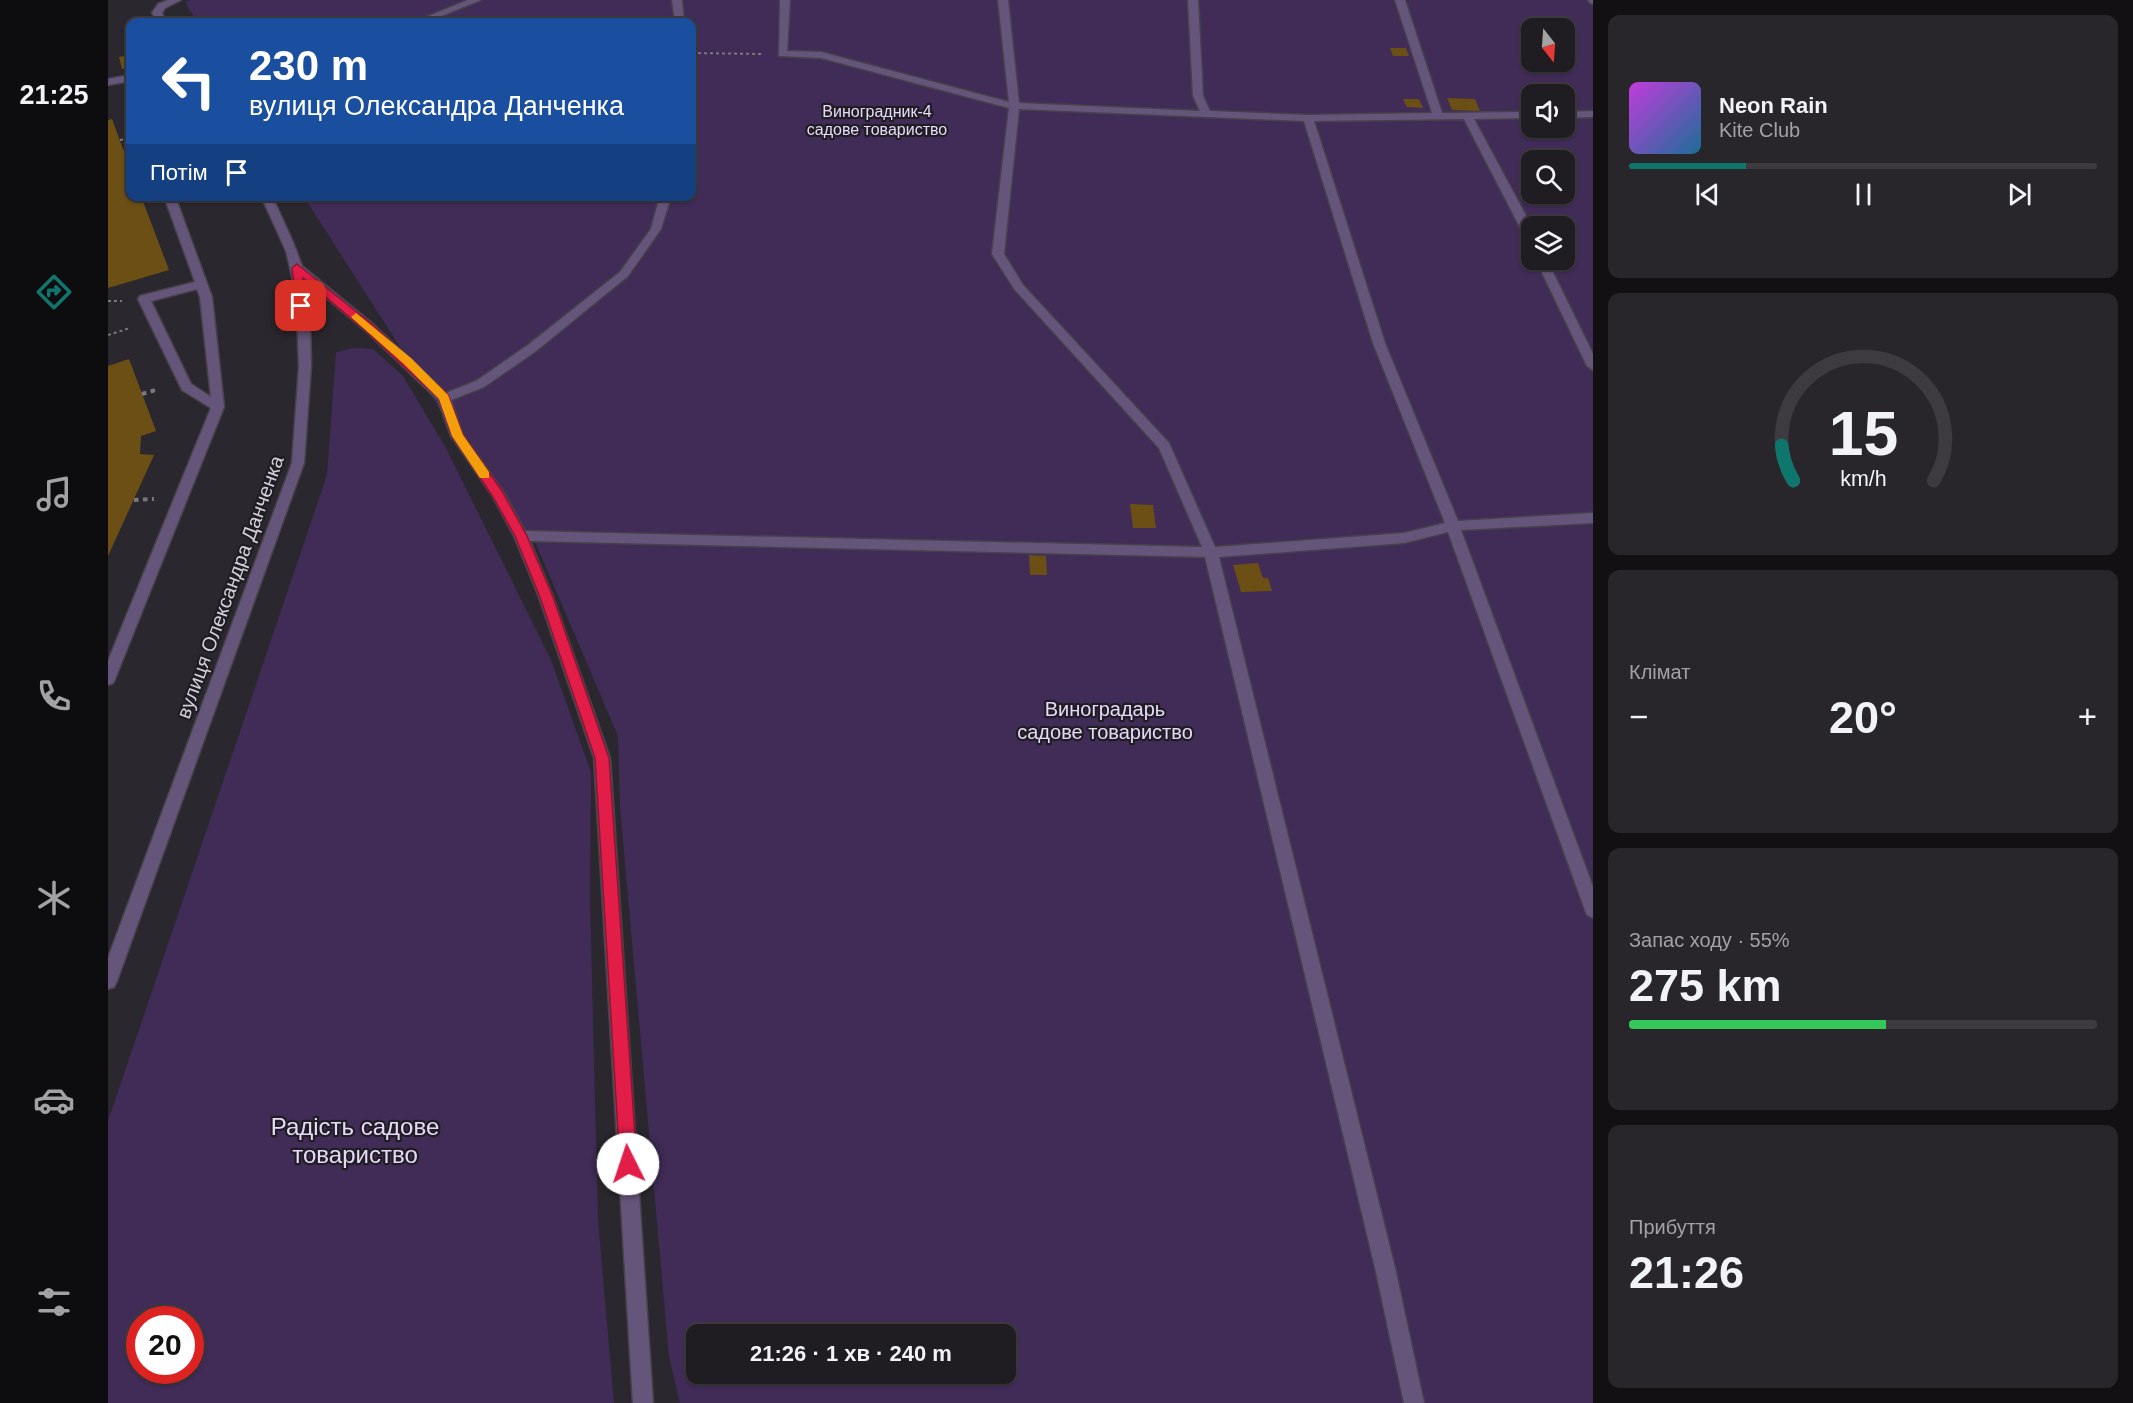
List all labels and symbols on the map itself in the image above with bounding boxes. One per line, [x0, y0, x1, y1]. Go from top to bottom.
north arrow [1521, 18, 1575, 72]
park label: Виноградник-4 садове товариство [807, 103, 947, 138]
pin [275, 280, 326, 331]
street label: вулиця Олександра Данченка [172, 452, 288, 721]
park label: Виноградарь садове товариство [1017, 698, 1193, 743]
park label: Радість садове товариство [271, 1113, 439, 1168]
position arrow [596, 1132, 660, 1196]
speed limit sign: 20 [126, 1306, 204, 1384]

